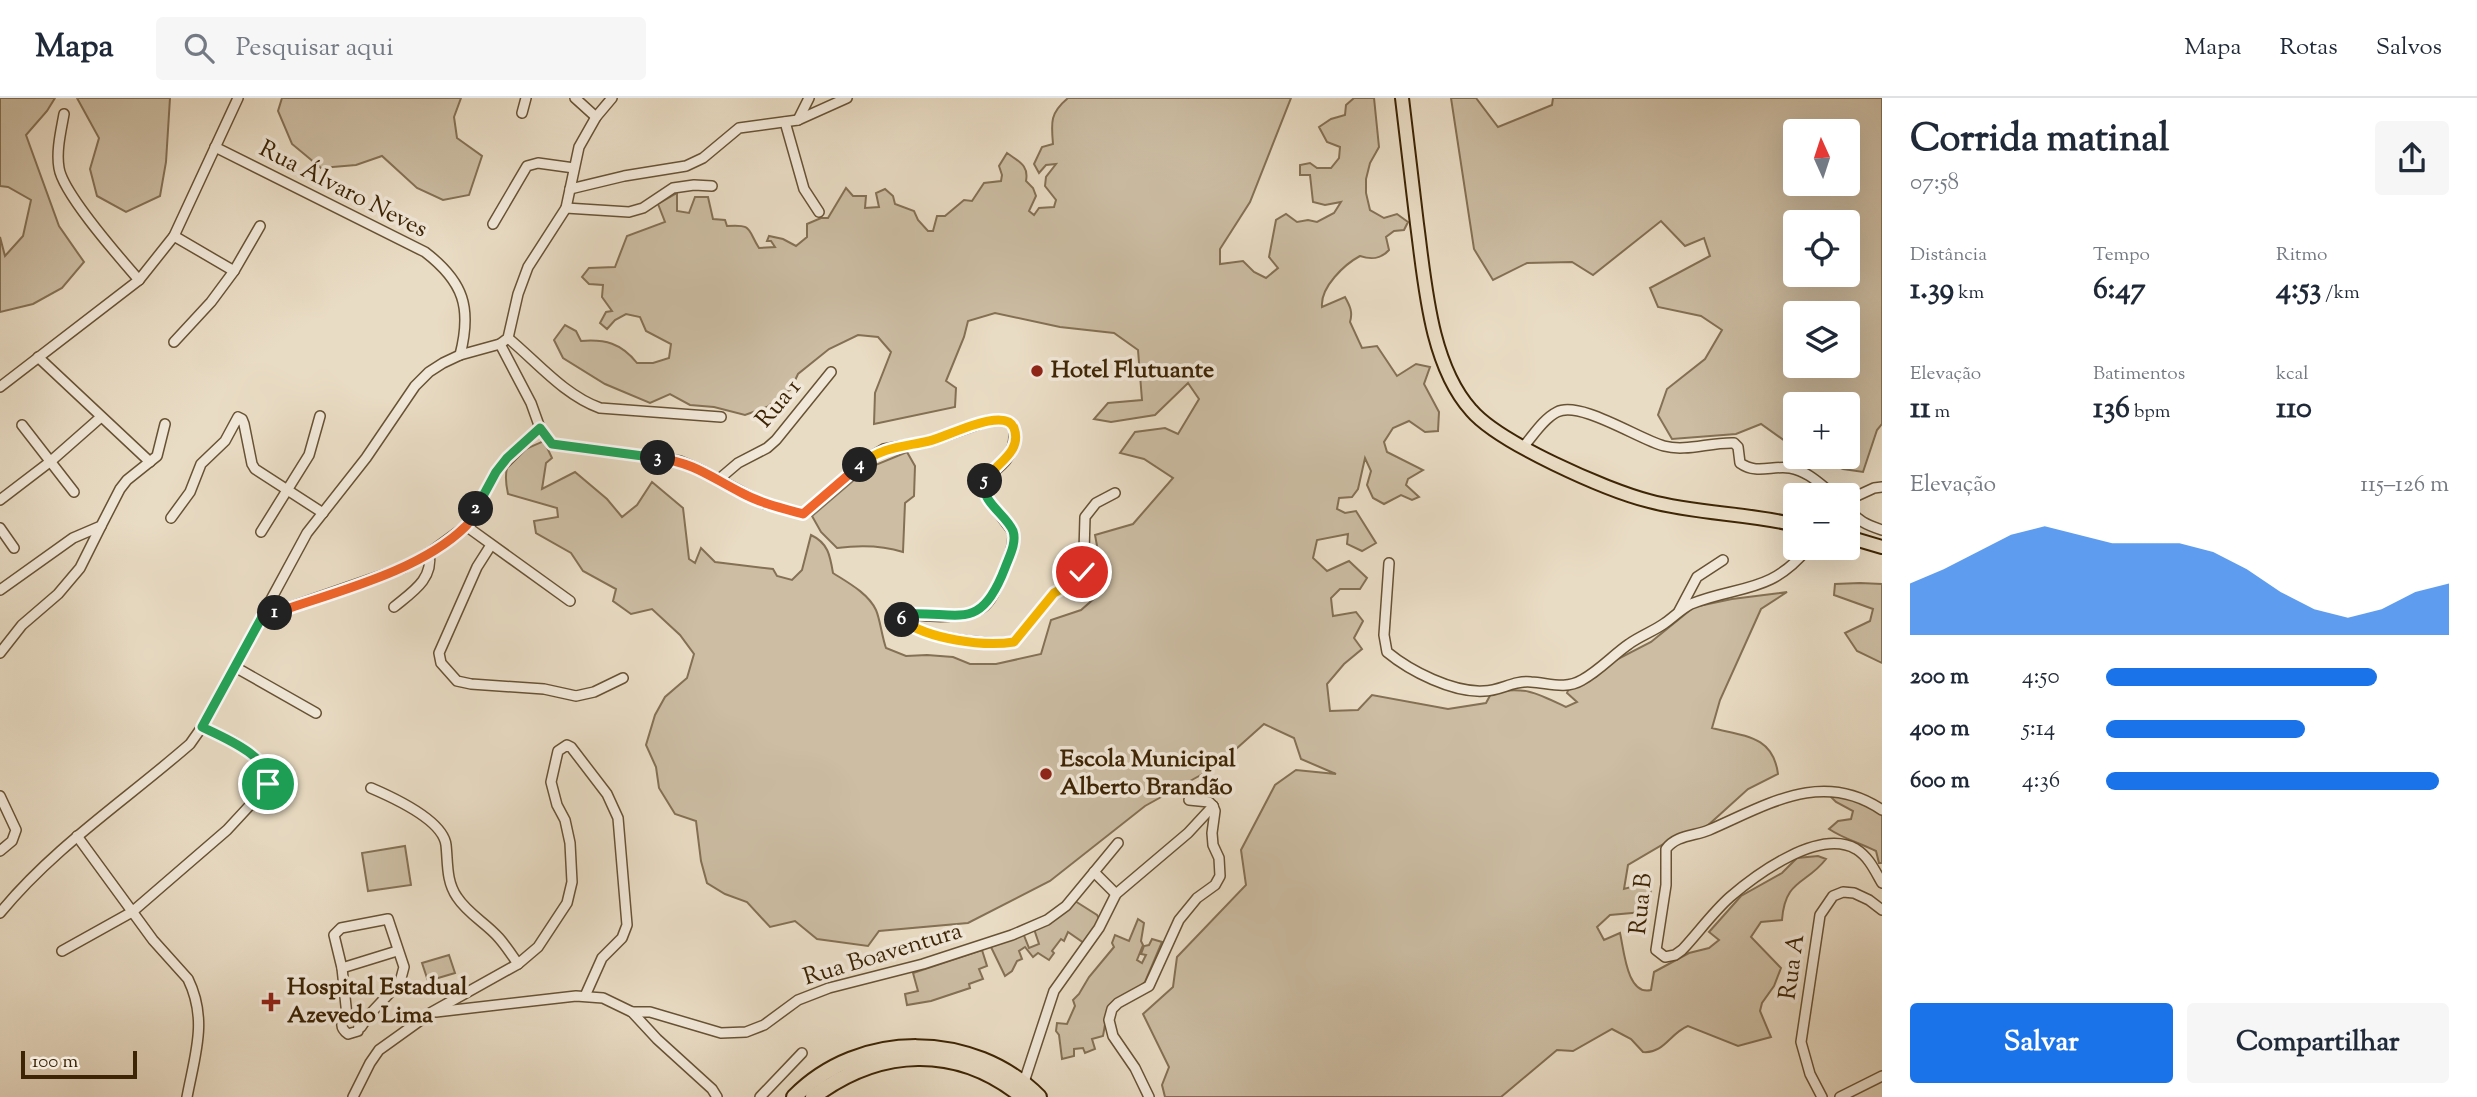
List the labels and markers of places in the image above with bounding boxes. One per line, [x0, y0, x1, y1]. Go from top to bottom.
place label: Hotel Flutuante [1051, 354, 1214, 388]
marker: Hotel Flutuante [1029, 363, 1045, 379]
pin: 3 [640, 440, 676, 476]
pin: 4 [842, 448, 878, 482]
pin: 5 [968, 464, 1002, 498]
pin: 2 [458, 492, 494, 526]
pin [1052, 542, 1112, 602]
pin: 1 [258, 596, 292, 630]
pin: 6 [884, 602, 920, 638]
place label: Escola Municipal Alberto Brandão [1060, 743, 1236, 805]
pin [238, 754, 298, 814]
marker: Escola Municipal Alberto Brandão [1038, 766, 1054, 782]
place label: Hospital Estadual Azevedo Lima [287, 971, 468, 1033]
marker: Hospital Estadual Azevedo Lima [261, 992, 281, 1012]

